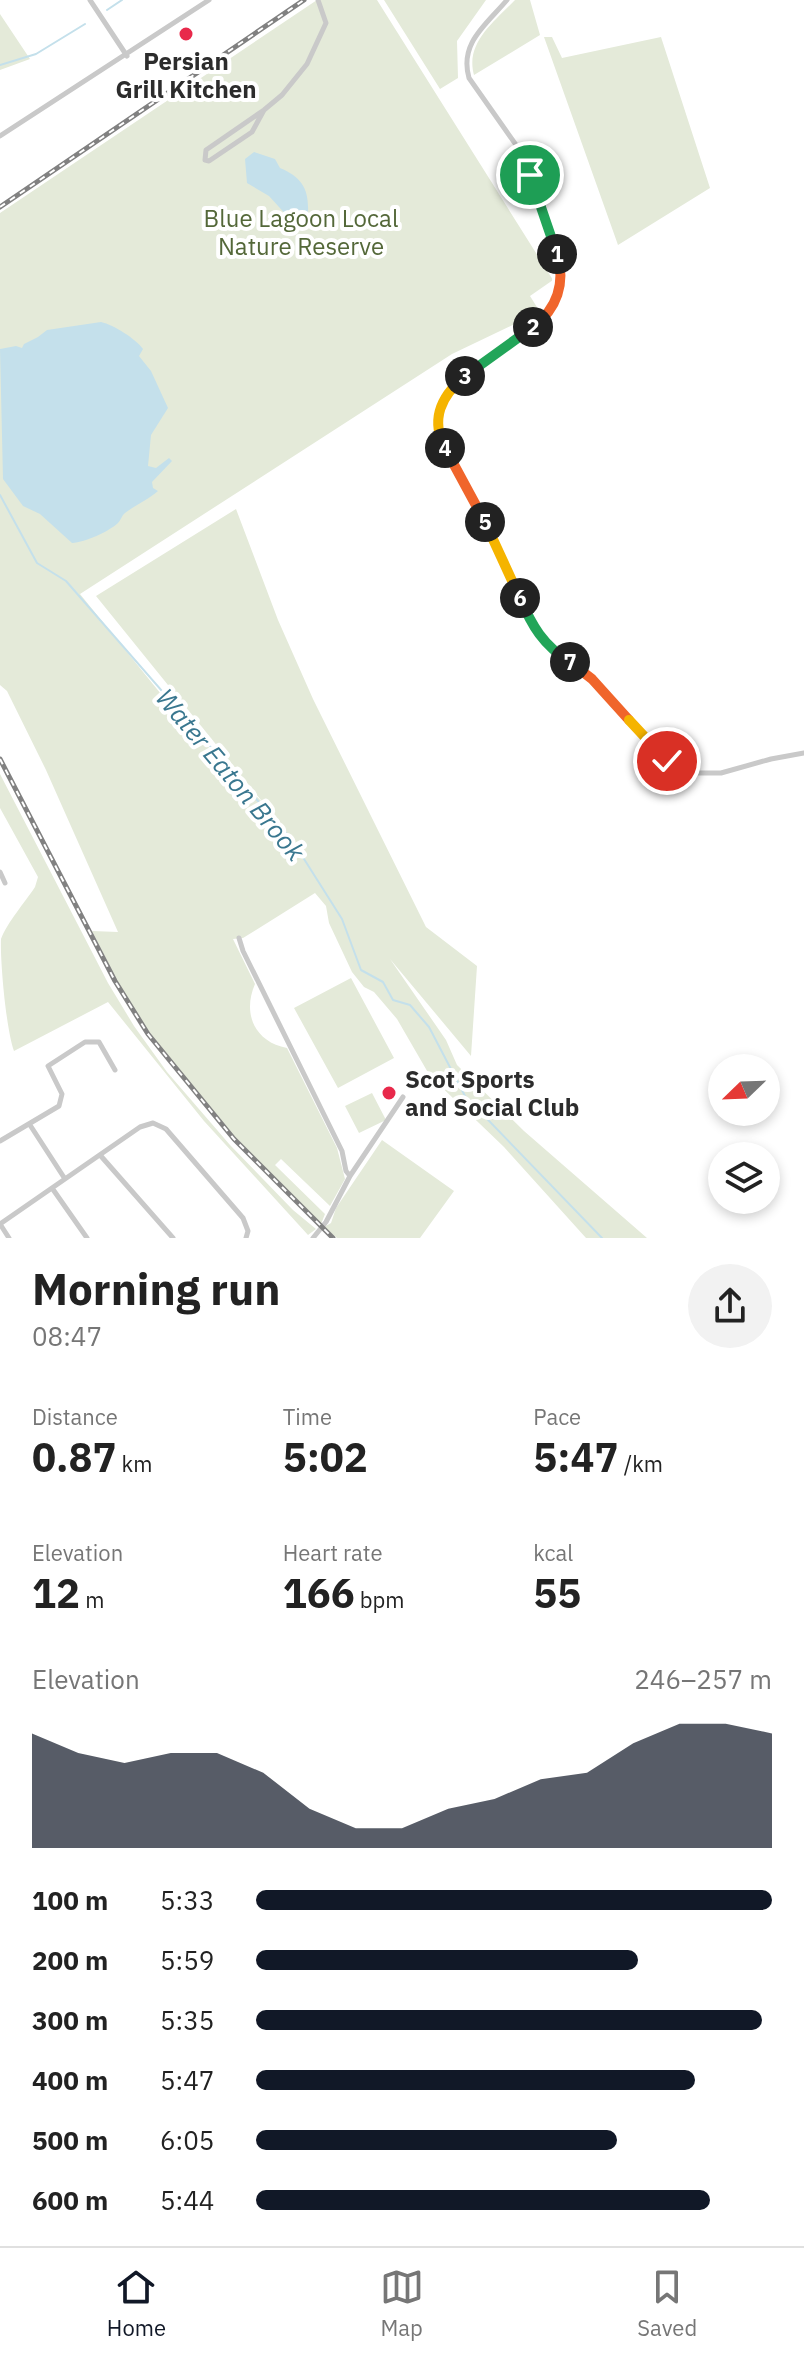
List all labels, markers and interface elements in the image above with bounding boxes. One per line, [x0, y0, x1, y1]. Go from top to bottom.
marker: Persian Grill Kitchen [177, 25, 195, 43]
place label: Persian Grill Kitchen [116, 45, 257, 105]
pin [496, 141, 564, 209]
icon: arrive [508, 153, 552, 197]
park label: Blue Lagoon Local Nature Reserve [204, 202, 398, 262]
pin: 1 [537, 234, 577, 274]
text: 1 [550, 239, 564, 268]
pin: 2 [513, 307, 553, 347]
text: 2 [526, 312, 540, 341]
pin: 3 [445, 356, 485, 396]
text: 3 [458, 361, 472, 390]
pin: 4 [425, 428, 465, 468]
text: 4 [438, 433, 452, 462]
pin: 5 [465, 502, 505, 542]
text: 5 [478, 507, 492, 536]
pin: 6 [500, 578, 540, 618]
text: 6 [513, 583, 527, 612]
pin: 7 [550, 642, 590, 682]
text: 7 [563, 647, 577, 676]
water label: Water Eaton Brook [149, 681, 313, 868]
pin [633, 727, 701, 795]
icon: check [645, 739, 689, 783]
north arrow [708, 1054, 780, 1126]
map controls [708, 1054, 780, 1214]
place label: Scot Sports and Social Club [405, 1063, 579, 1123]
marker: Scot Sports and Social Club [380, 1084, 398, 1102]
button: layers [708, 1142, 780, 1214]
text: Morning run [32, 1260, 281, 1317]
button: share [688, 1264, 772, 1348]
text: 08:47 [32, 1319, 102, 1353]
text: Distance [32, 1402, 118, 1431]
text: Time [283, 1402, 332, 1431]
text: Pace [533, 1402, 581, 1431]
text: 0.87 [32, 1431, 116, 1483]
text: 5:02 [283, 1431, 368, 1483]
text: 5:47 [533, 1431, 619, 1483]
text: km [116, 1449, 152, 1478]
text: /km [619, 1449, 663, 1478]
text: Elevation [32, 1538, 123, 1567]
text: Heart rate [283, 1538, 383, 1567]
text: kcal [533, 1538, 573, 1567]
text: 12 [32, 1567, 80, 1619]
text: 166 [283, 1567, 355, 1619]
text: 55 [533, 1567, 581, 1619]
text: m [80, 1585, 104, 1614]
text: bpm [355, 1585, 405, 1614]
text: Elevation [32, 1662, 140, 1696]
text: 246–257 m [634, 1662, 772, 1696]
text: 100 m [32, 1883, 108, 1917]
text: 5:33 [160, 1883, 214, 1917]
text: 200 m [32, 1943, 108, 1977]
text: 5:59 [160, 1943, 214, 1977]
text: 300 m [32, 2003, 108, 2037]
text: 5:35 [160, 2003, 214, 2037]
text: 400 m [32, 2063, 108, 2097]
text: 5:47 [160, 2063, 214, 2097]
text: 500 m [32, 2123, 108, 2157]
text: 6:05 [160, 2123, 214, 2157]
text: 600 m [32, 2183, 108, 2217]
text: 5:44 [160, 2183, 214, 2217]
tab: Home [107, 2265, 166, 2342]
tab: Map [380, 2265, 424, 2342]
tab: Saved [637, 2265, 697, 2342]

